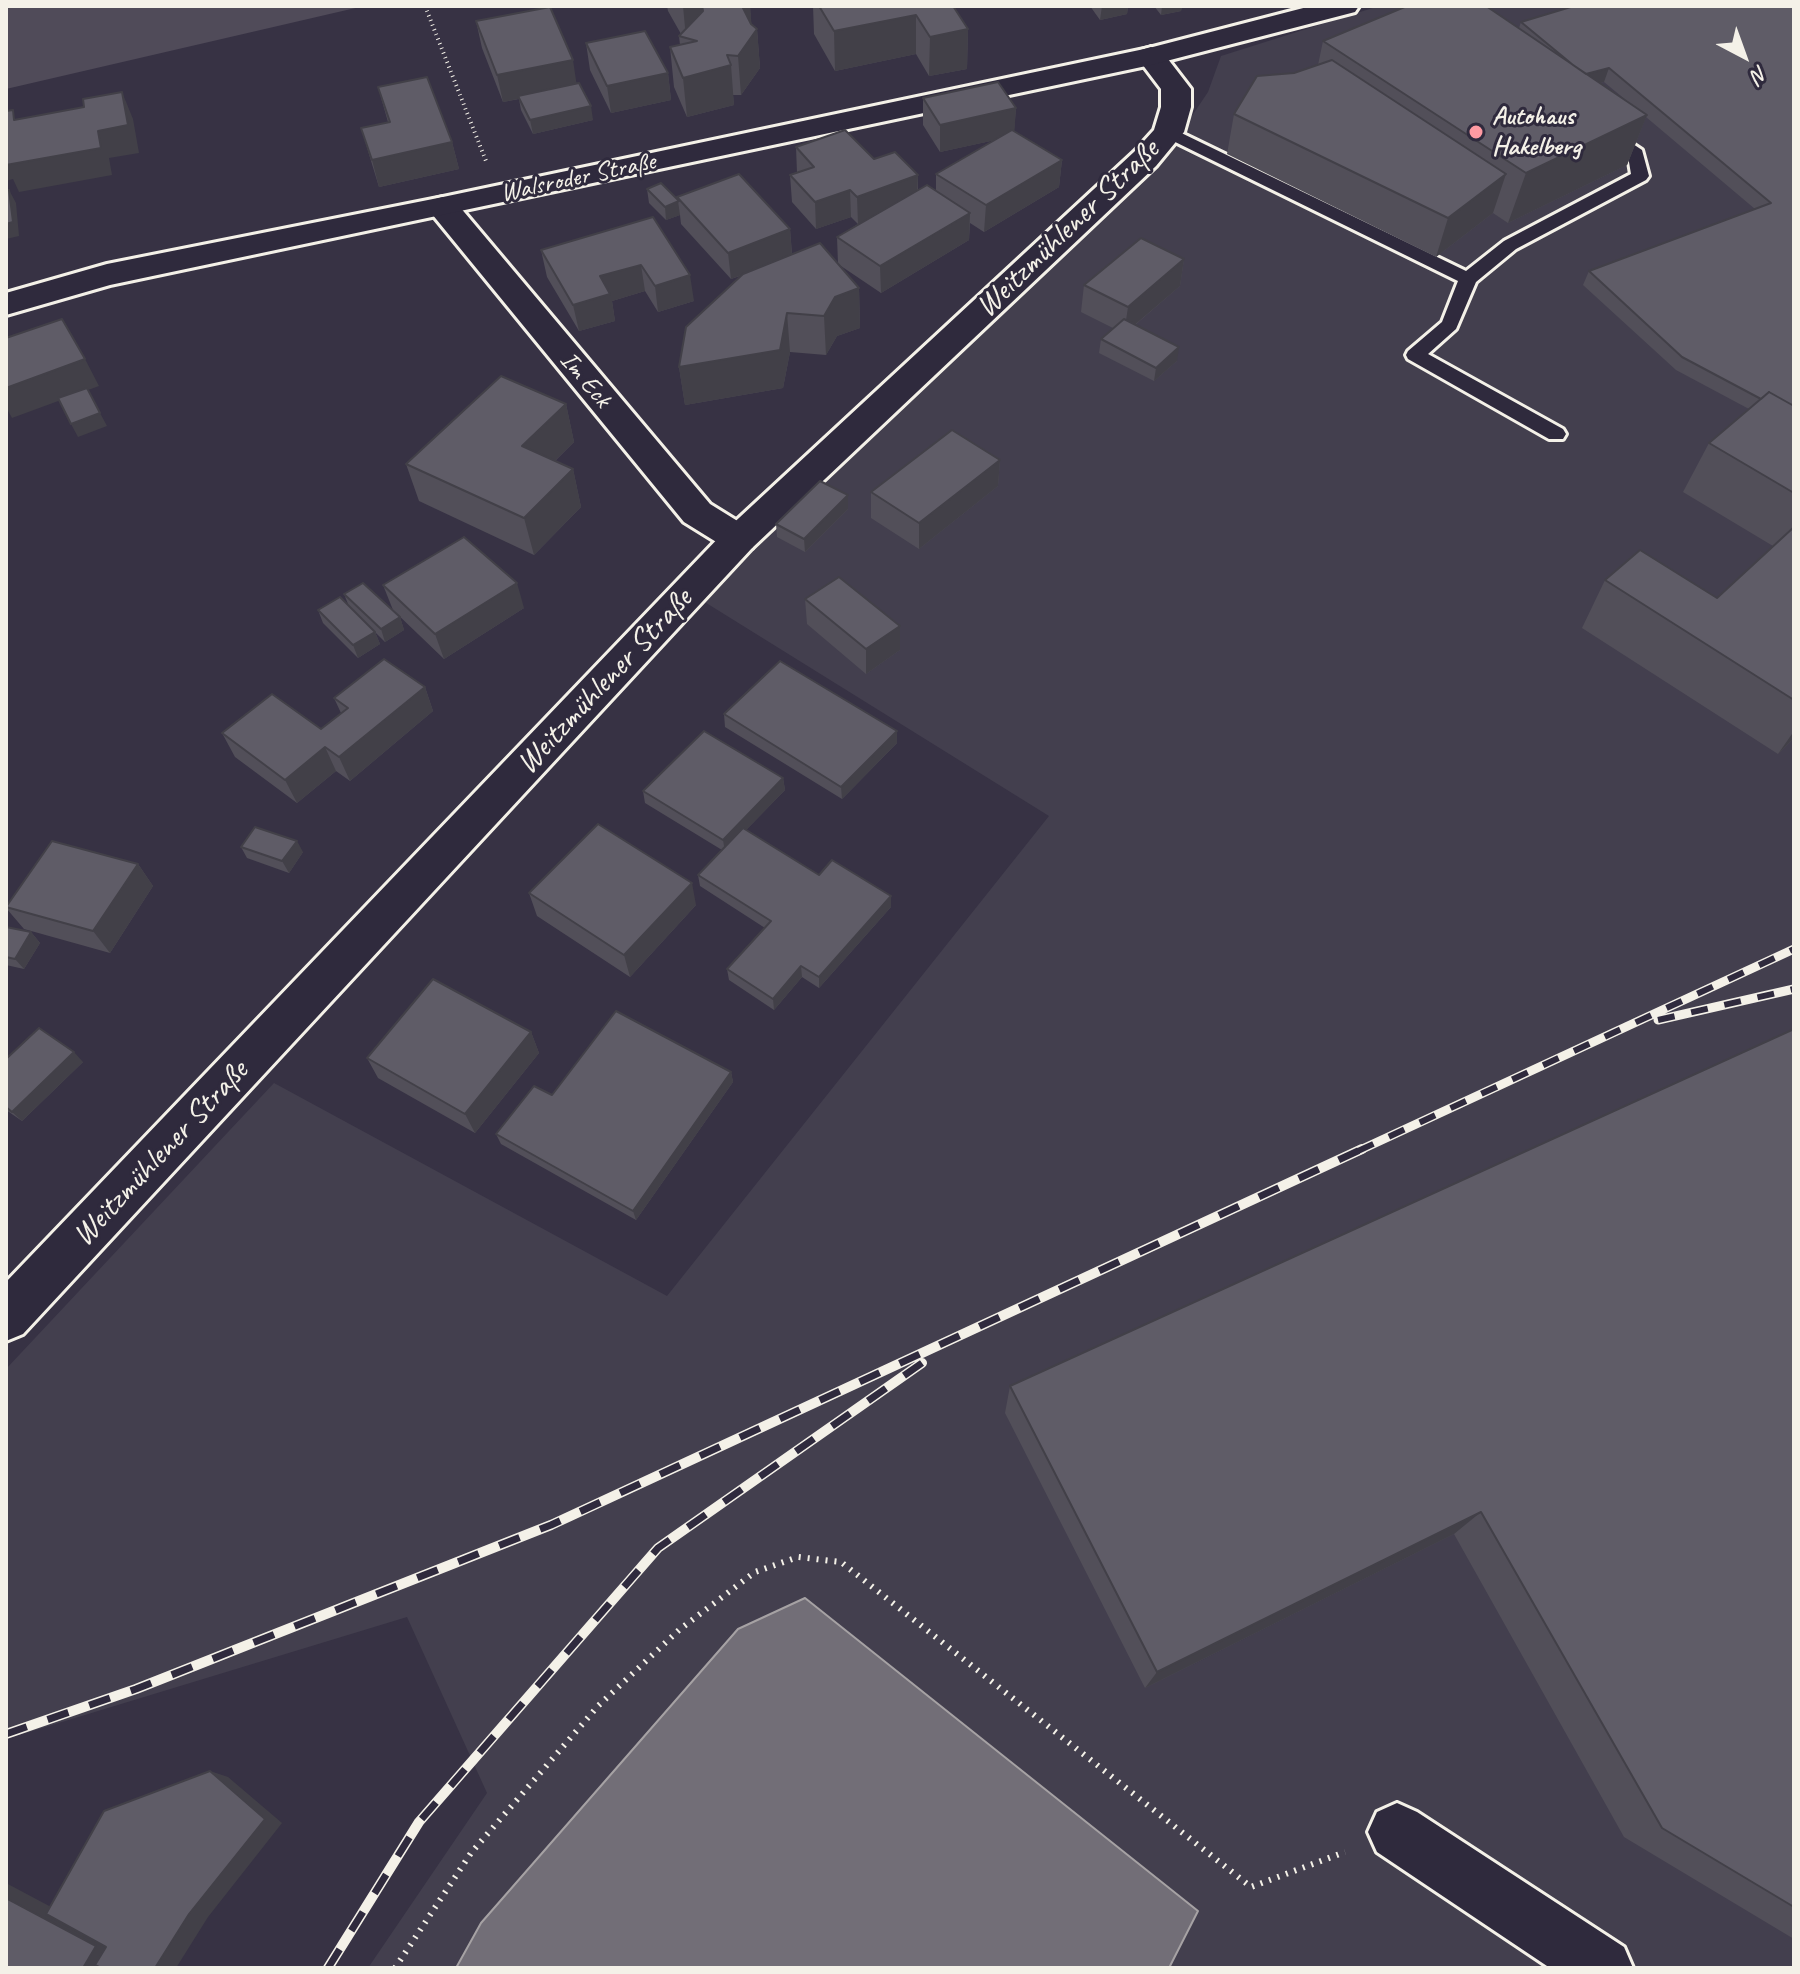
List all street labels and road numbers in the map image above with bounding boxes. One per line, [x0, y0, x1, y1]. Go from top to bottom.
street label: Weitzmühlener Straße [968, 132, 1168, 326]
street label: Walsroder Straße [498, 146, 658, 210]
street label: Im Eck [553, 346, 617, 414]
street label: Weitzmühlener Straße [509, 581, 701, 783]
street label: Weitzmühlener Straße [65, 1053, 257, 1255]

